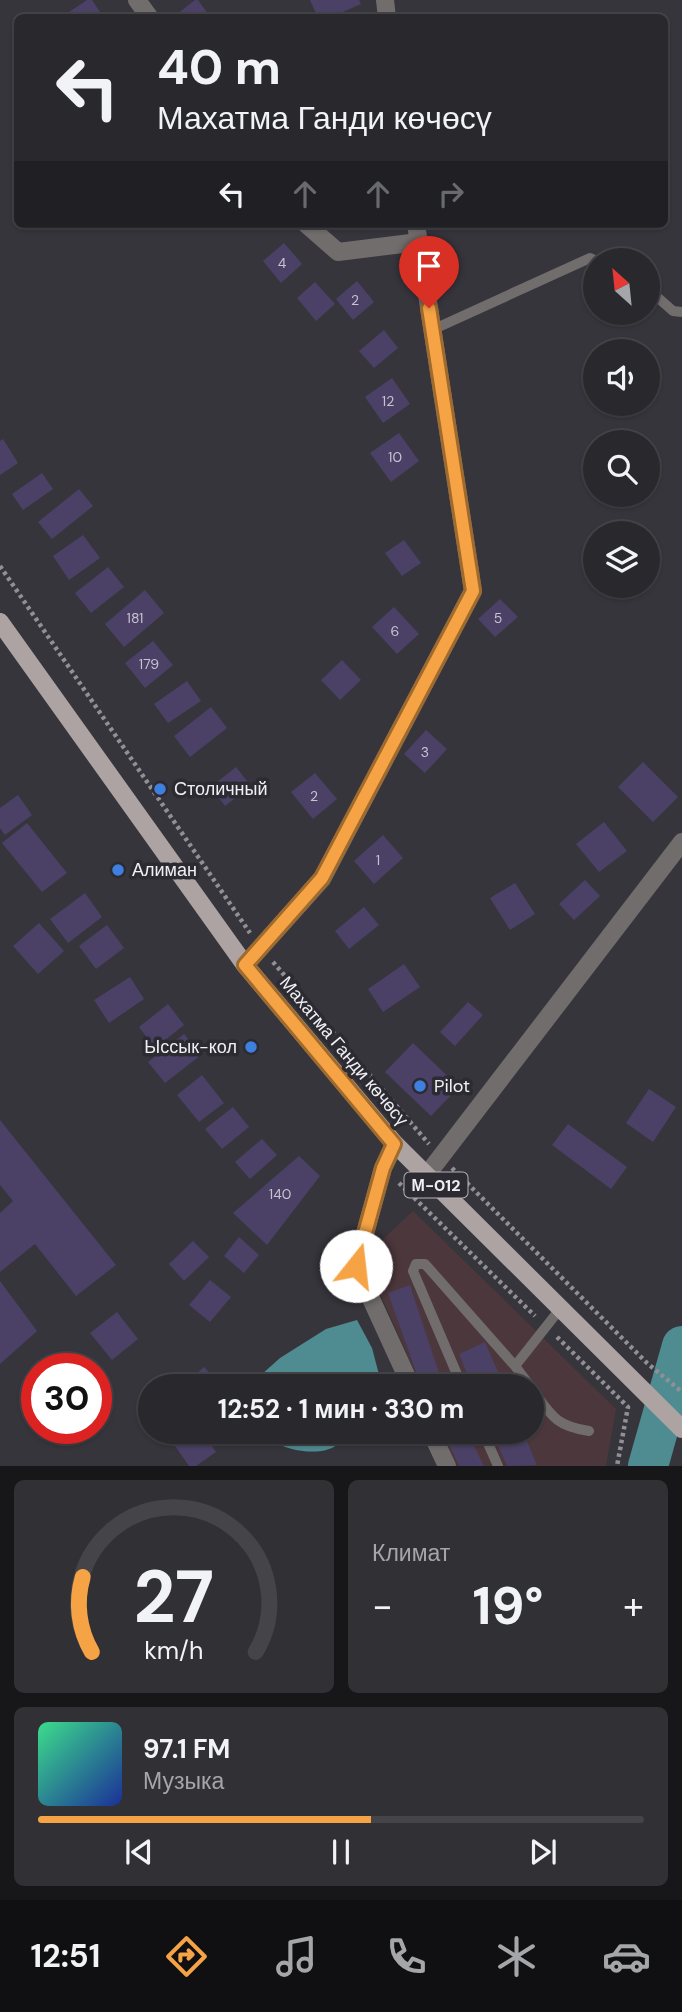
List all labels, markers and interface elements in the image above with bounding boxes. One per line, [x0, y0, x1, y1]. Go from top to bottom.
text: 40 m [157, 35, 281, 99]
icon: left [42, 42, 133, 133]
text: Махатма Ганди көчөсү [157, 97, 492, 139]
icon: left [213, 175, 251, 213]
icon: ahead [286, 175, 324, 213]
icon: ahead [359, 175, 397, 213]
icon: right [432, 175, 470, 213]
pin [399, 236, 459, 308]
icon: arrive [410, 247, 448, 285]
north arrow [583, 248, 660, 326]
map controls [583, 248, 660, 598]
house number: 4 [278, 254, 287, 272]
house number: 2 [351, 291, 359, 309]
button: sound [583, 339, 660, 416]
house number: 12 [382, 392, 394, 410]
button: search [583, 430, 660, 507]
house number: 10 [388, 448, 402, 466]
button: layers [583, 521, 660, 598]
house number: 181 [127, 609, 143, 627]
house number: 5 [494, 609, 502, 627]
house number: 6 [391, 622, 399, 640]
house number: 179 [139, 655, 159, 673]
house number: 3 [421, 743, 429, 761]
place label: Столичный [174, 777, 268, 801]
marker: Столичный [152, 781, 168, 797]
house number: 2 [310, 787, 318, 805]
house number: 1 [376, 851, 380, 869]
place label: Алиман [132, 858, 197, 882]
marker: Алиман [110, 862, 126, 878]
street label: Махатма Ганди көчөсү [274, 971, 414, 1131]
place label: Ыссык-кол [144, 1035, 237, 1059]
marker: Ыссык-кол [243, 1039, 259, 1055]
place label: Pilot [434, 1074, 470, 1098]
marker: Pilot [412, 1078, 428, 1094]
road number: М-012 [404, 1172, 467, 1198]
house number: 140 [269, 1185, 291, 1203]
position arrow [319, 1229, 393, 1303]
speed limit sign: 30 [21, 1353, 112, 1444]
text: 12:52 · 1 мин · 330 m [218, 1392, 464, 1426]
text: Климат [372, 1538, 450, 1568]
text: 27 [134, 1551, 214, 1646]
text: 19° [473, 1572, 543, 1640]
text: − [372, 1581, 393, 1631]
text: + [623, 1581, 644, 1631]
text: km/h [144, 1634, 204, 1667]
text: 97.1 FM [143, 1732, 230, 1766]
text: Музыка [143, 1766, 224, 1796]
icon: previous [120, 1833, 158, 1871]
icon: pause [322, 1833, 360, 1871]
icon: next [524, 1833, 562, 1871]
icon: directions [162, 1932, 211, 1981]
icon: music [272, 1932, 321, 1981]
icon: phone [382, 1932, 431, 1981]
icon: climate [492, 1932, 541, 1981]
icon: car [602, 1932, 651, 1981]
text: 12:51 [31, 1935, 100, 1977]

